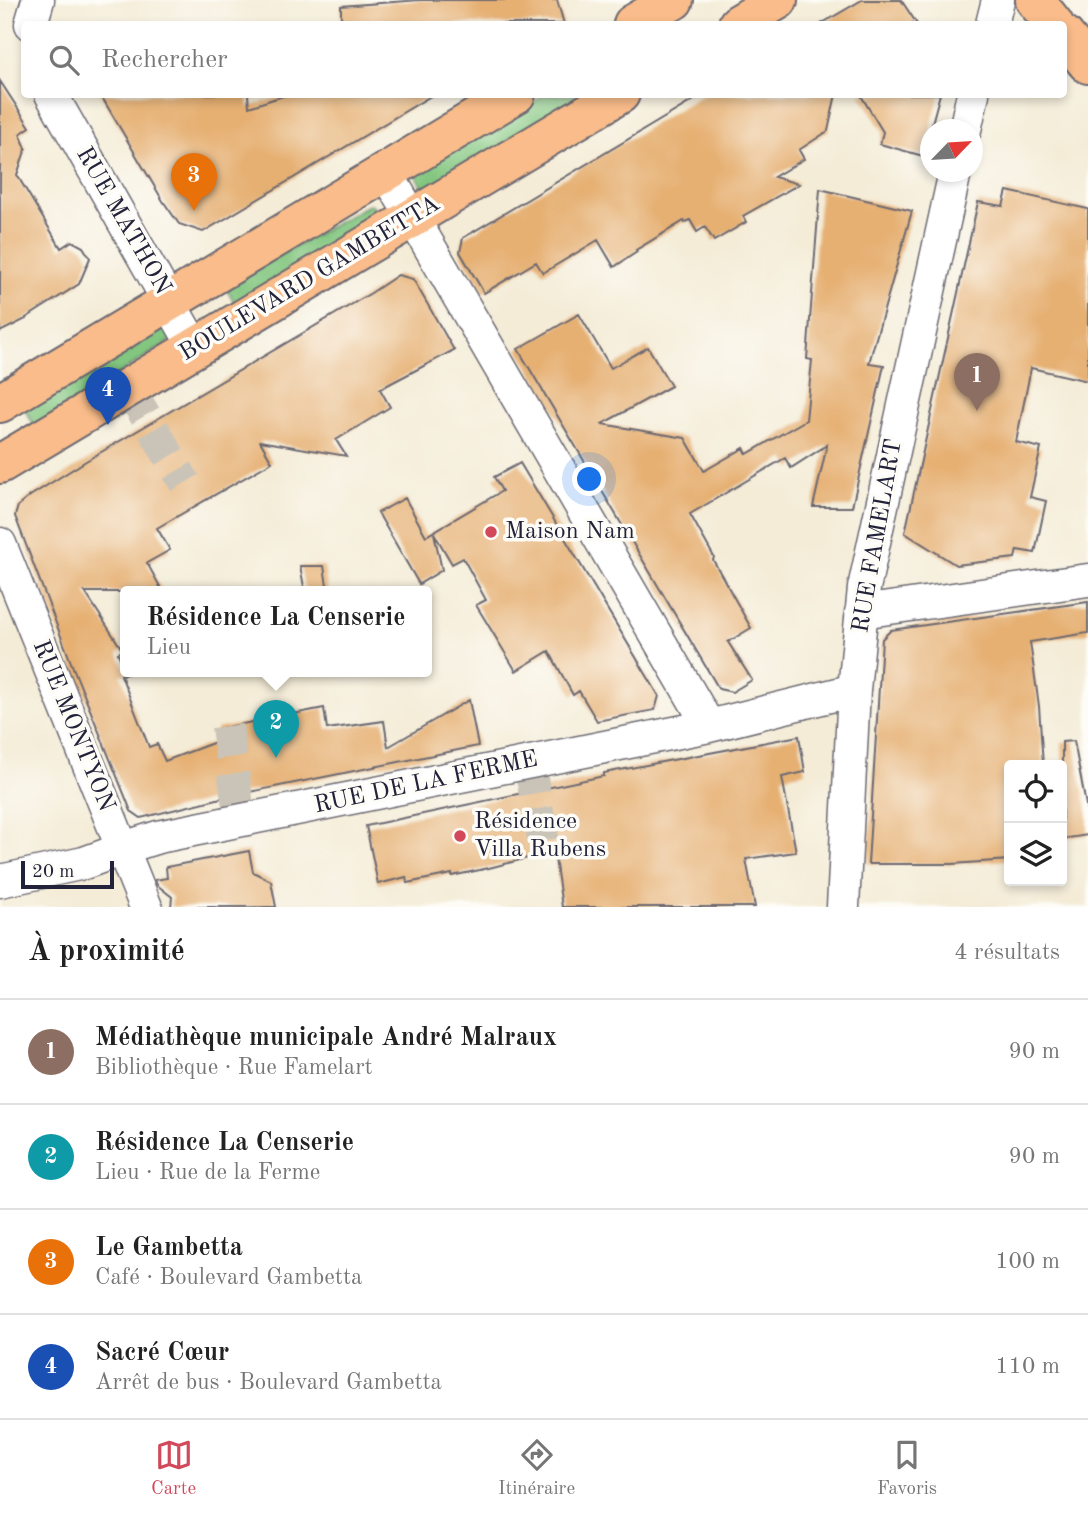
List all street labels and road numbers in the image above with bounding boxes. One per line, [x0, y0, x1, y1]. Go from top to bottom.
street label: RUE MATHON [71, 143, 175, 299]
street label: BOULEVARD GAMBETTA [176, 192, 444, 366]
street label: RUE FAMELART [849, 437, 907, 635]
street label: RUE MONTYON [28, 637, 118, 815]
street label: RUE DE LA FERME [312, 748, 540, 818]

